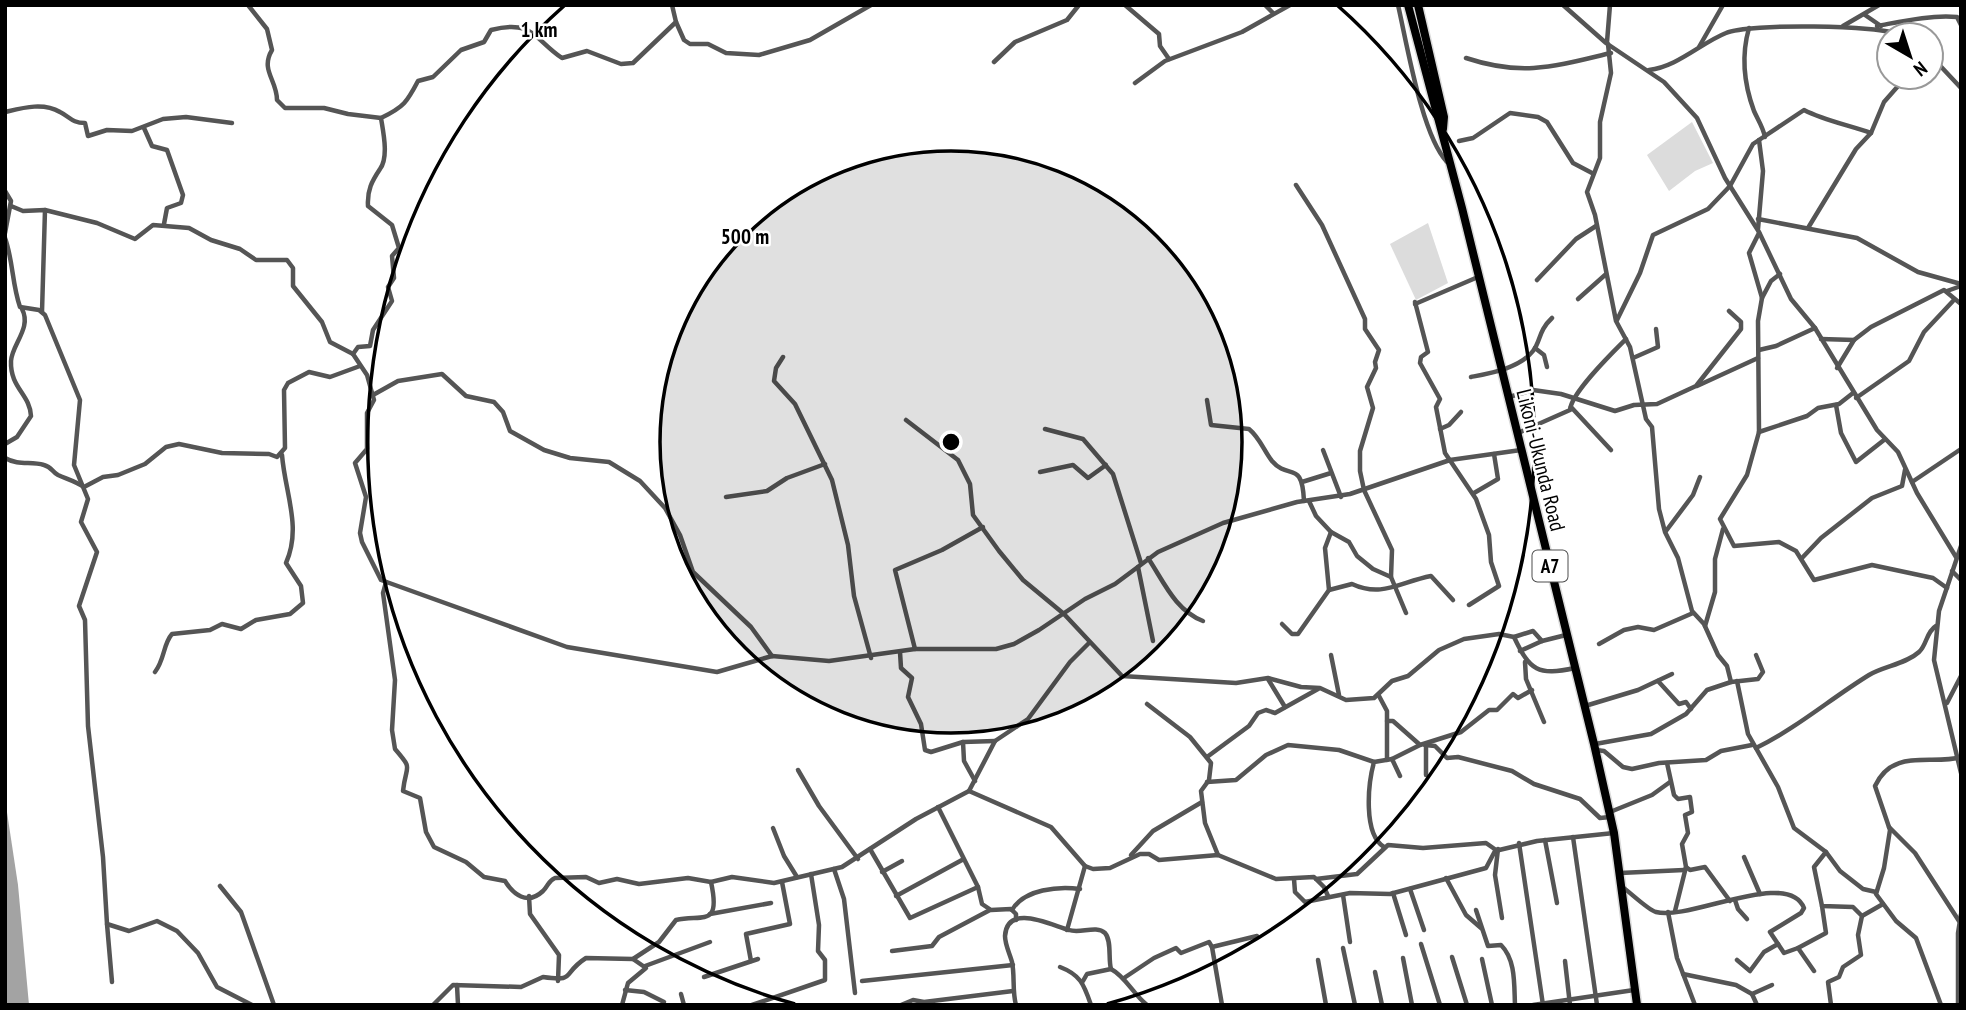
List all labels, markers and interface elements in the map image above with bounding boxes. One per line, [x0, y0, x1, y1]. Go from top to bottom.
text: 1 km [521, 16, 558, 43]
north arrow [1875, 21, 1945, 91]
text: N [1909, 57, 1932, 82]
text: 500 m [721, 223, 769, 250]
street label: Likoni-Ukunda Road [1510, 386, 1572, 534]
centre of rings [939, 430, 963, 454]
road number: A7 [1532, 551, 1568, 582]

